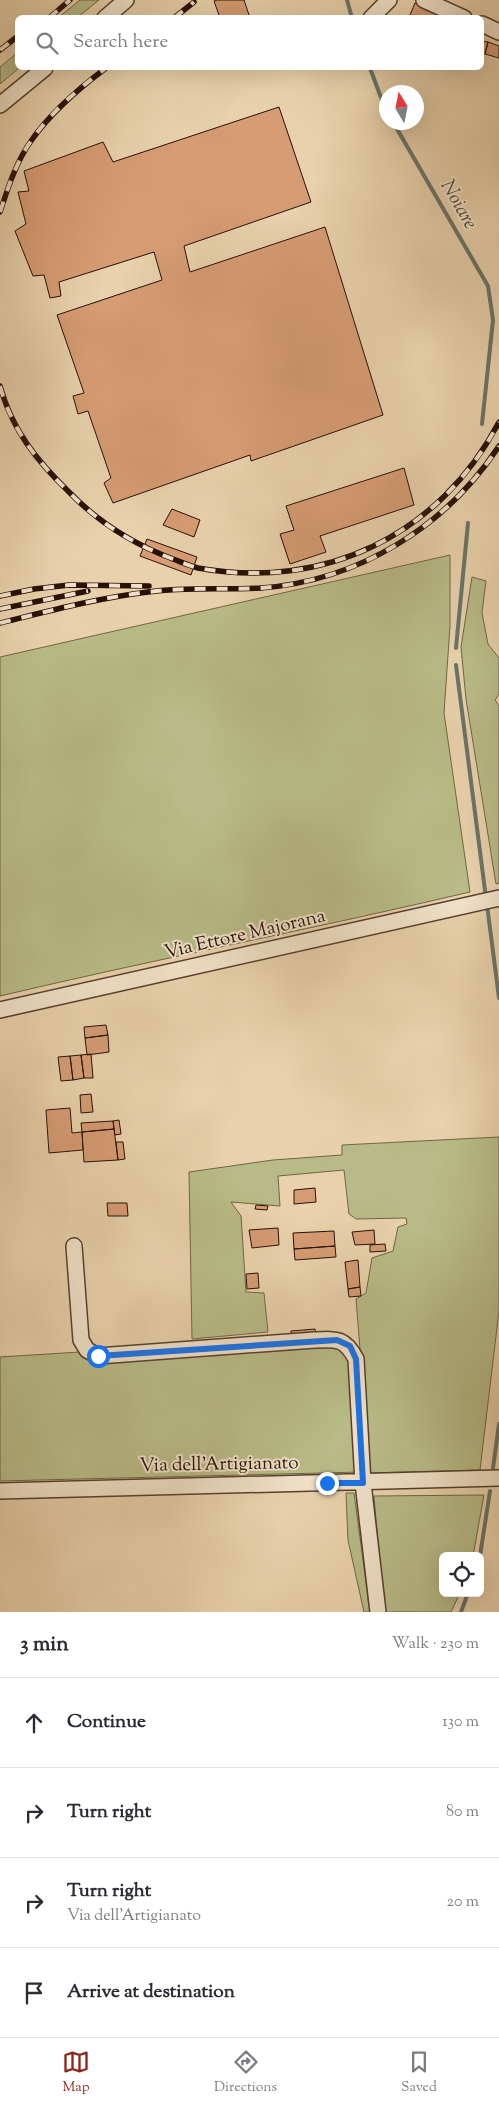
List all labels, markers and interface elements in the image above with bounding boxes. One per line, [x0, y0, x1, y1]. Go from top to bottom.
search box [15, 15, 484, 70]
icon: search [33, 29, 61, 57]
text: Search here [73, 29, 168, 56]
north arrow [379, 85, 424, 130]
water label: Noiare [432, 175, 484, 235]
street label: Via Ettore Majorana [162, 903, 329, 967]
route start [87, 1345, 110, 1368]
street label: Via dell'Artigianato [139, 1450, 299, 1480]
route end [316, 1472, 339, 1495]
map controls [439, 1552, 484, 1597]
button: locate [439, 1552, 484, 1597]
text: 3 min [20, 1630, 69, 1660]
text: Walk · 230 m [392, 1633, 479, 1656]
icon: ahead [20, 1709, 48, 1737]
text: Continue [67, 1709, 146, 1736]
text: 130 m [442, 1711, 479, 1734]
icon: right [20, 1799, 48, 1827]
text: Turn right [67, 1799, 151, 1826]
text: 80 m [446, 1801, 479, 1824]
text: Turn right [67, 1878, 151, 1905]
icon: right [20, 1889, 48, 1917]
text: 20 m [446, 1891, 479, 1914]
text: Via dell'Artigianato [67, 1905, 201, 1928]
icon: arrive [20, 1979, 48, 2007]
text: Arrive at destination [67, 1979, 235, 2006]
tab: Map [62, 2048, 90, 2098]
tab: Directions [214, 2048, 277, 2098]
tab: Saved [401, 2048, 437, 2098]

